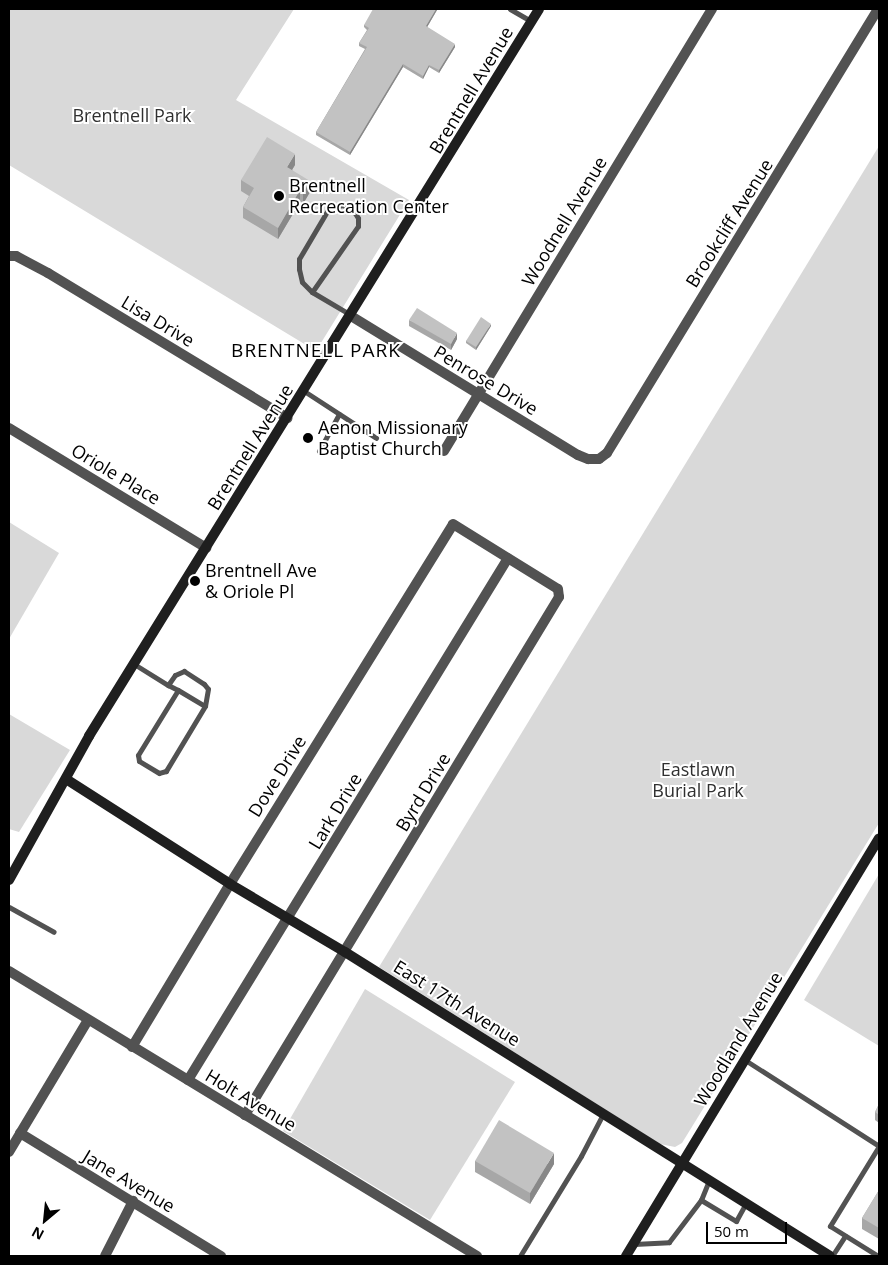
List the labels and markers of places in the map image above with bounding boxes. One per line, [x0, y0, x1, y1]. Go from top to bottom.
place label: Brentnell Recrecation Center [289, 175, 449, 218]
marker: Brentnell Recrecation Center [273, 190, 285, 202]
place label: Aenon Missionary Baptist Church [318, 417, 468, 459]
marker: Aenon Missionary Baptist Church [302, 432, 314, 444]
place label: Brentnell Ave & Oriole Pl [205, 560, 317, 602]
marker: Brentnell Ave & Oriole Pl [189, 575, 201, 587]

